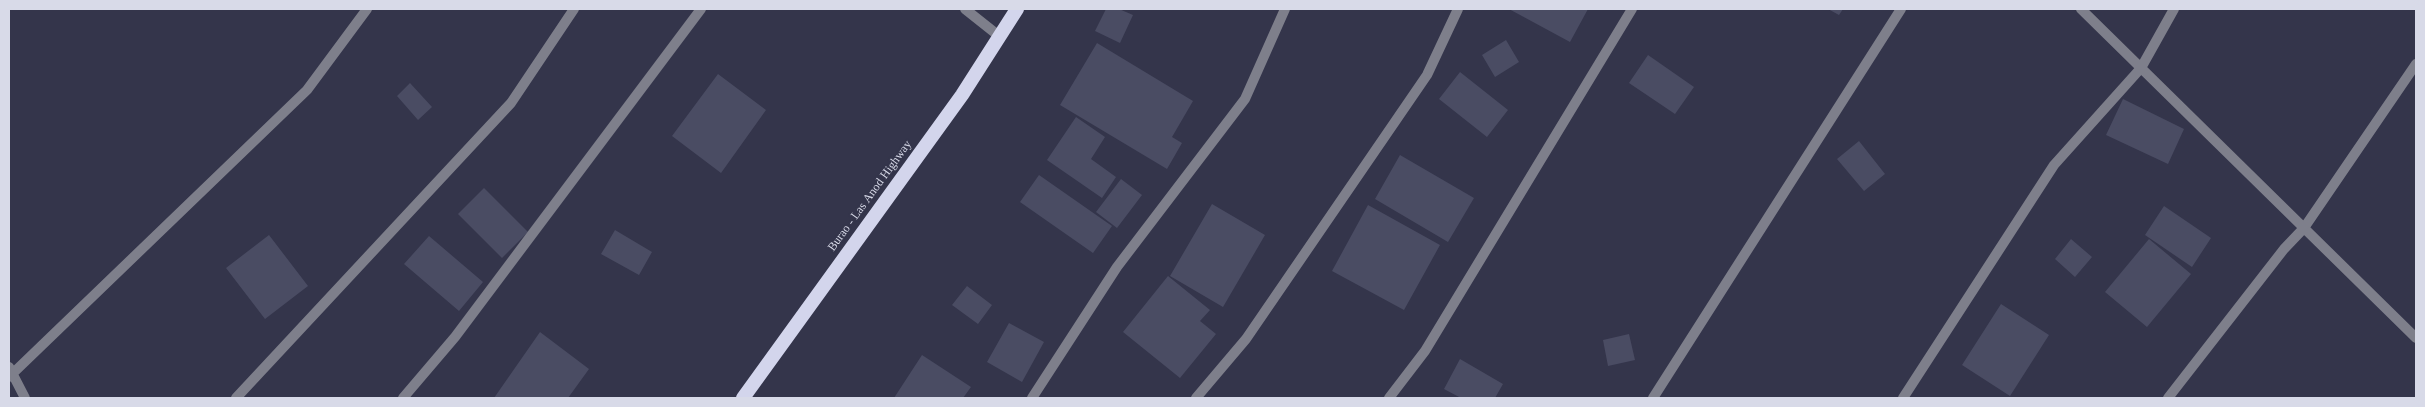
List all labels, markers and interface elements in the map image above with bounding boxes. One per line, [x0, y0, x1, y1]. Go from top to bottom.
street label: Burao - Las Anod Highway [825, 138, 915, 254]

